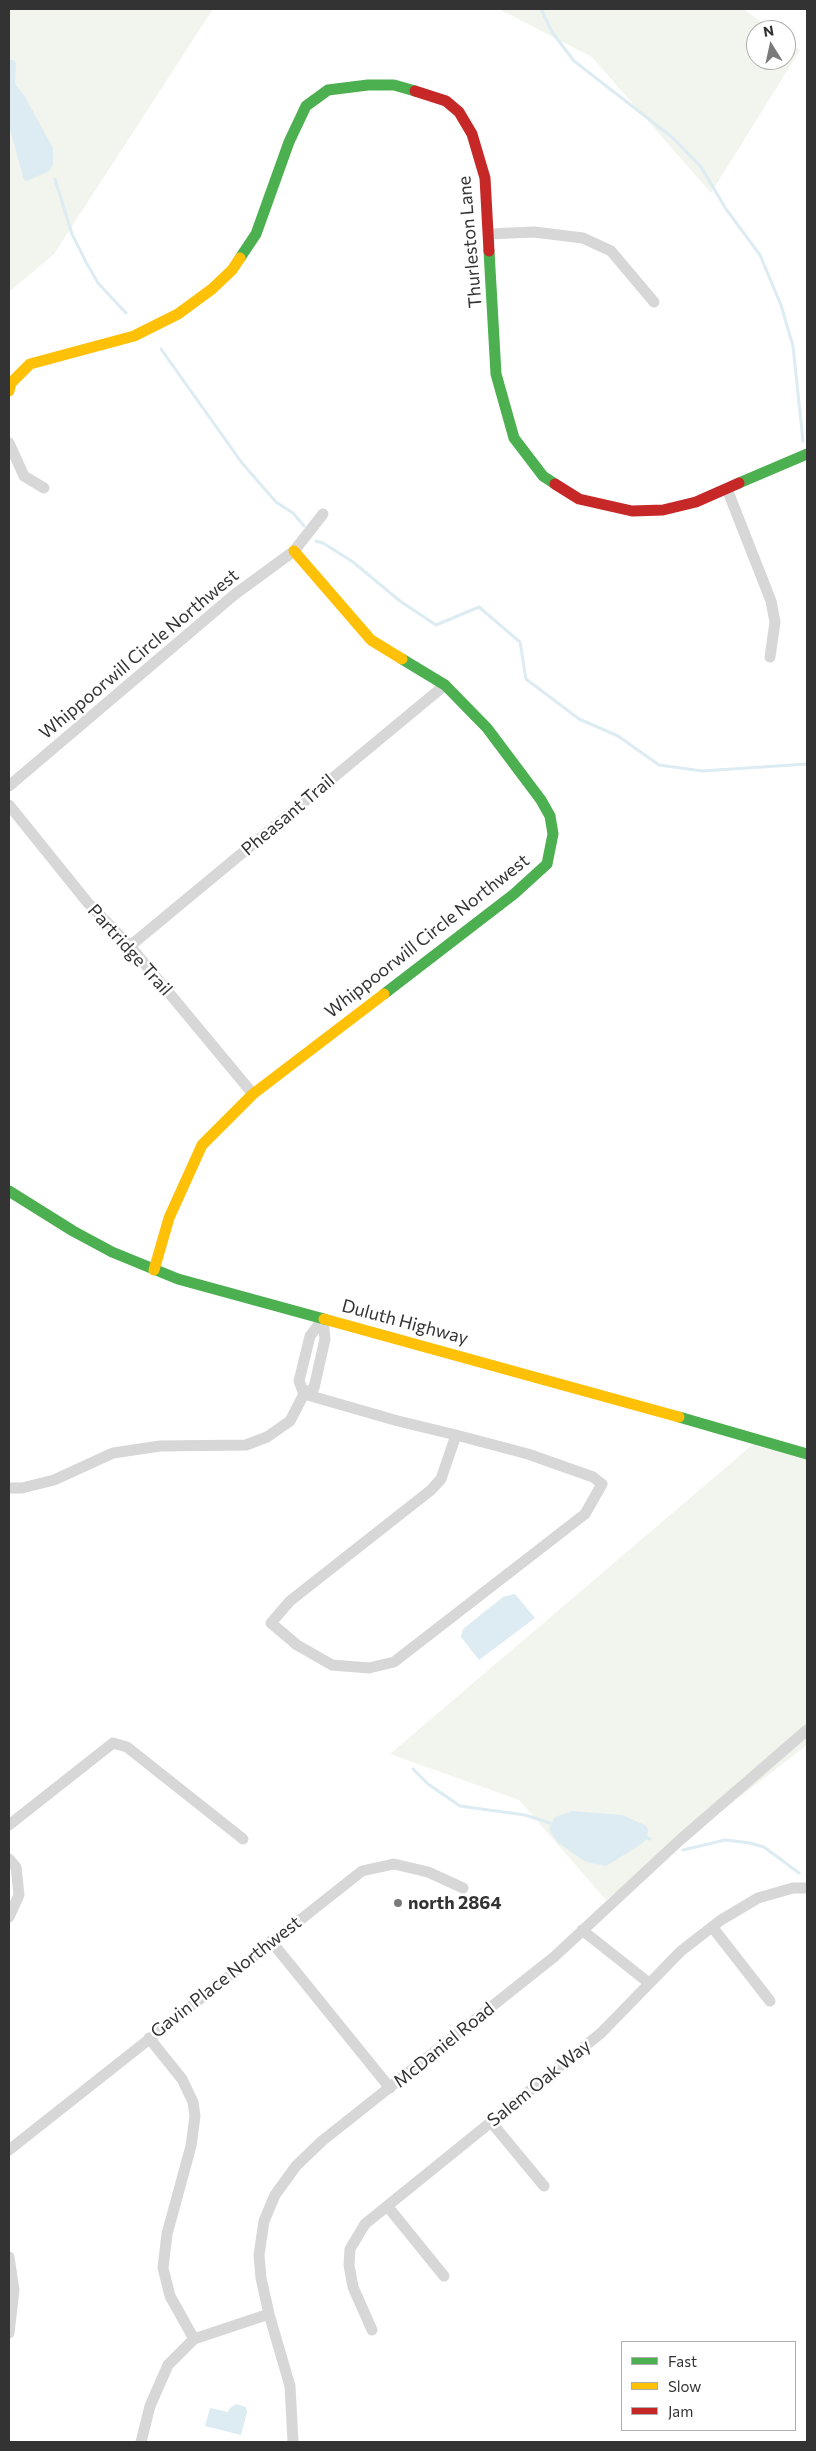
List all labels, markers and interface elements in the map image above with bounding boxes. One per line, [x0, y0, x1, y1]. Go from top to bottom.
north arrow [746, 20, 796, 70]
text: N [762, 21, 775, 40]
street label: Thurleston Lane [453, 175, 487, 309]
street label: Whippoorwill Circle Northwest [35, 564, 243, 744]
street label: Pheasant Trail [237, 770, 339, 860]
street label: Whippoorwill Circle Northwest [321, 850, 533, 1022]
street label: Partridge Trail [83, 900, 177, 1000]
street label: Duluth Highway [340, 1295, 470, 1349]
place label: north 2864 [408, 1892, 501, 1914]
marker: north 2864 [392, 1897, 404, 1909]
street label: Gavin Place Northwest [146, 1911, 306, 2043]
street label: McDaniel Road [389, 1998, 499, 2092]
street label: Salem Oak Way [483, 2035, 595, 2131]
legend [621, 2341, 796, 2431]
text: Fast [668, 2352, 697, 2370]
text: Slow [668, 2377, 701, 2395]
text: Jam [668, 2402, 693, 2420]

